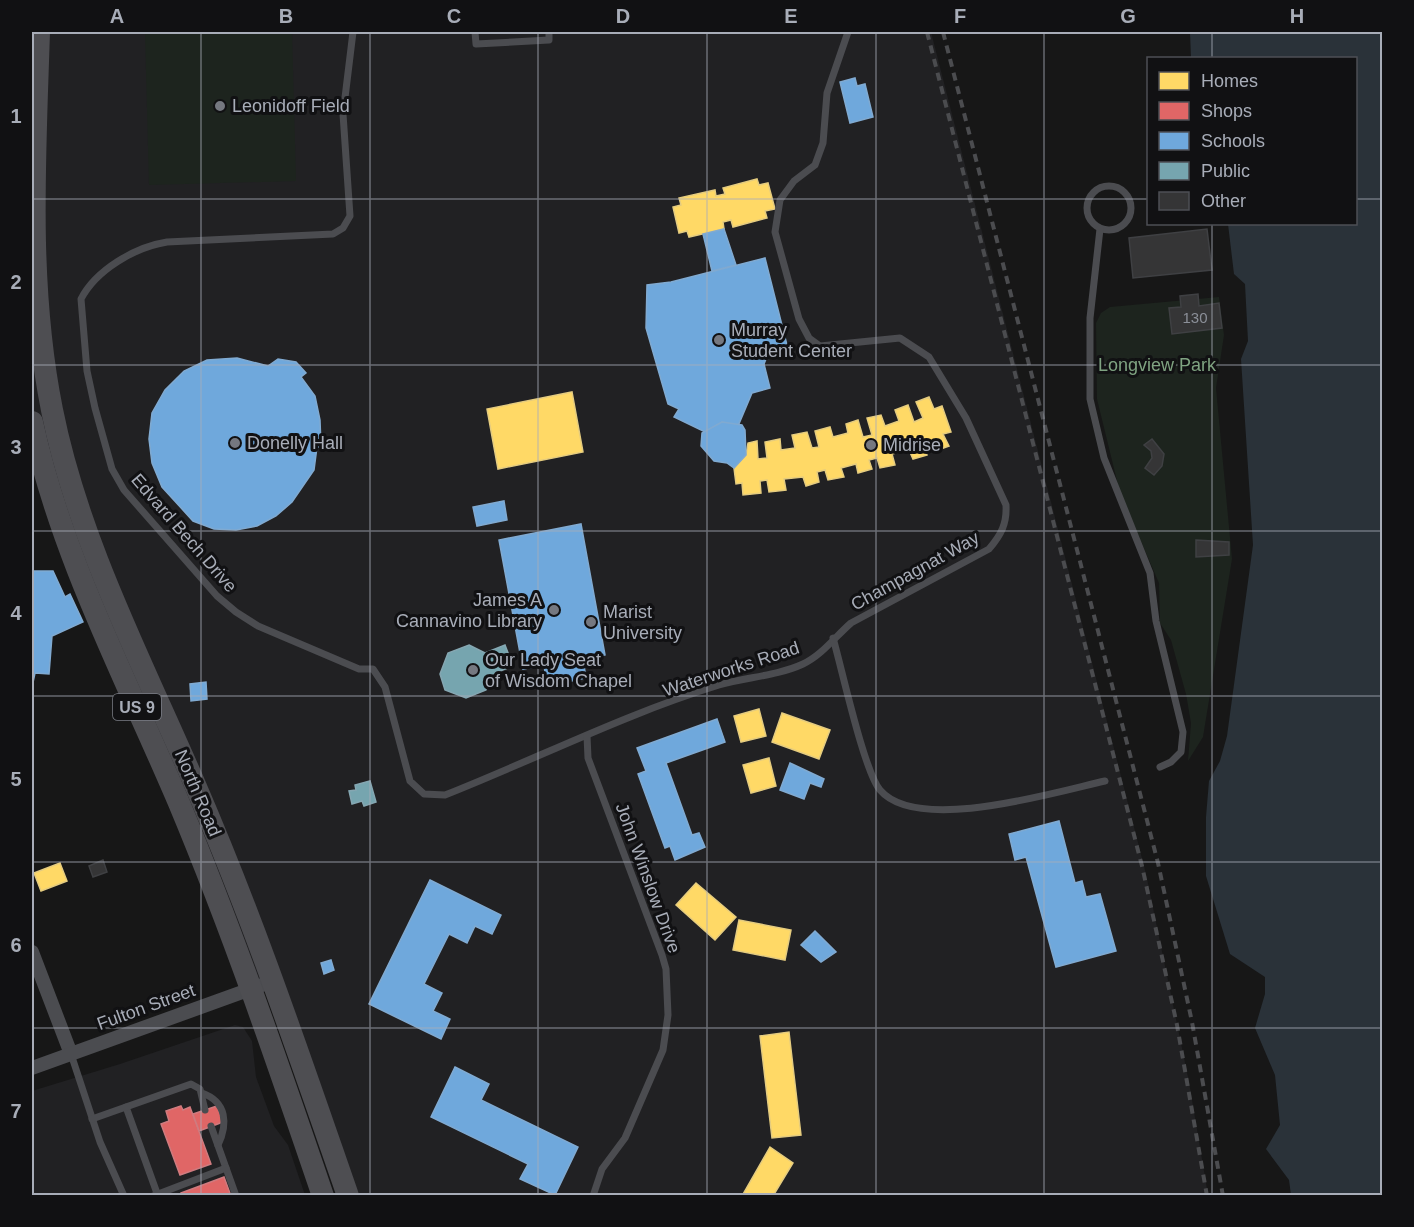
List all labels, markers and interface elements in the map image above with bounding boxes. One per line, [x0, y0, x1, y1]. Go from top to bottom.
text: A [110, 5, 124, 27]
text: B [279, 5, 293, 27]
text: C [447, 5, 461, 27]
text: D [616, 5, 630, 27]
text: E [784, 5, 798, 27]
text: F [954, 5, 966, 27]
text: G [1120, 5, 1136, 27]
text: H [1290, 5, 1304, 27]
legend [1147, 57, 1357, 225]
text: Homes [1201, 71, 1258, 91]
place label: Leonidoff Field [232, 96, 350, 116]
marker: Leonidoff Field [213, 99, 227, 113]
text: Shops [1201, 101, 1252, 121]
text: 1 [10, 105, 22, 127]
text: Schools [1201, 131, 1265, 151]
text: Public [1201, 161, 1250, 181]
text: Other [1201, 191, 1246, 211]
text: 2 [10, 271, 22, 293]
house number: 130 [1182, 309, 1208, 326]
place label: Murray Student Center [731, 320, 852, 361]
marker: Murray Student Center [712, 333, 726, 347]
park label: Longview Park [1098, 355, 1217, 375]
place label: Donelly Hall [247, 433, 343, 453]
place label: Midrise [883, 435, 941, 455]
text: 3 [10, 436, 22, 458]
marker: Donelly Hall [228, 436, 242, 450]
marker: Midrise [864, 438, 878, 452]
street label: Edvard Bech Drive [127, 470, 241, 596]
street label: Champagnat Way [847, 527, 983, 615]
place label: James A Cannavino Library [396, 590, 542, 631]
text: 4 [10, 602, 22, 624]
place label: Marist University [603, 602, 682, 643]
marker: James A Cannavino Library [547, 603, 561, 617]
marker: Marist University [584, 615, 598, 629]
street label: Waterworks Road [660, 637, 802, 701]
place label: Our Lady Seat of Wisdom Chapel [485, 650, 632, 691]
marker: Our Lady Seat of Wisdom Chapel [466, 663, 480, 677]
road number: US 9 [113, 694, 161, 720]
street label: North Road [171, 747, 225, 839]
text: 5 [10, 768, 22, 790]
street label: John Winslow Drive [612, 800, 684, 956]
text: 6 [10, 934, 22, 956]
street label: Fulton Street [94, 980, 198, 1034]
text: 7 [10, 1100, 22, 1122]

